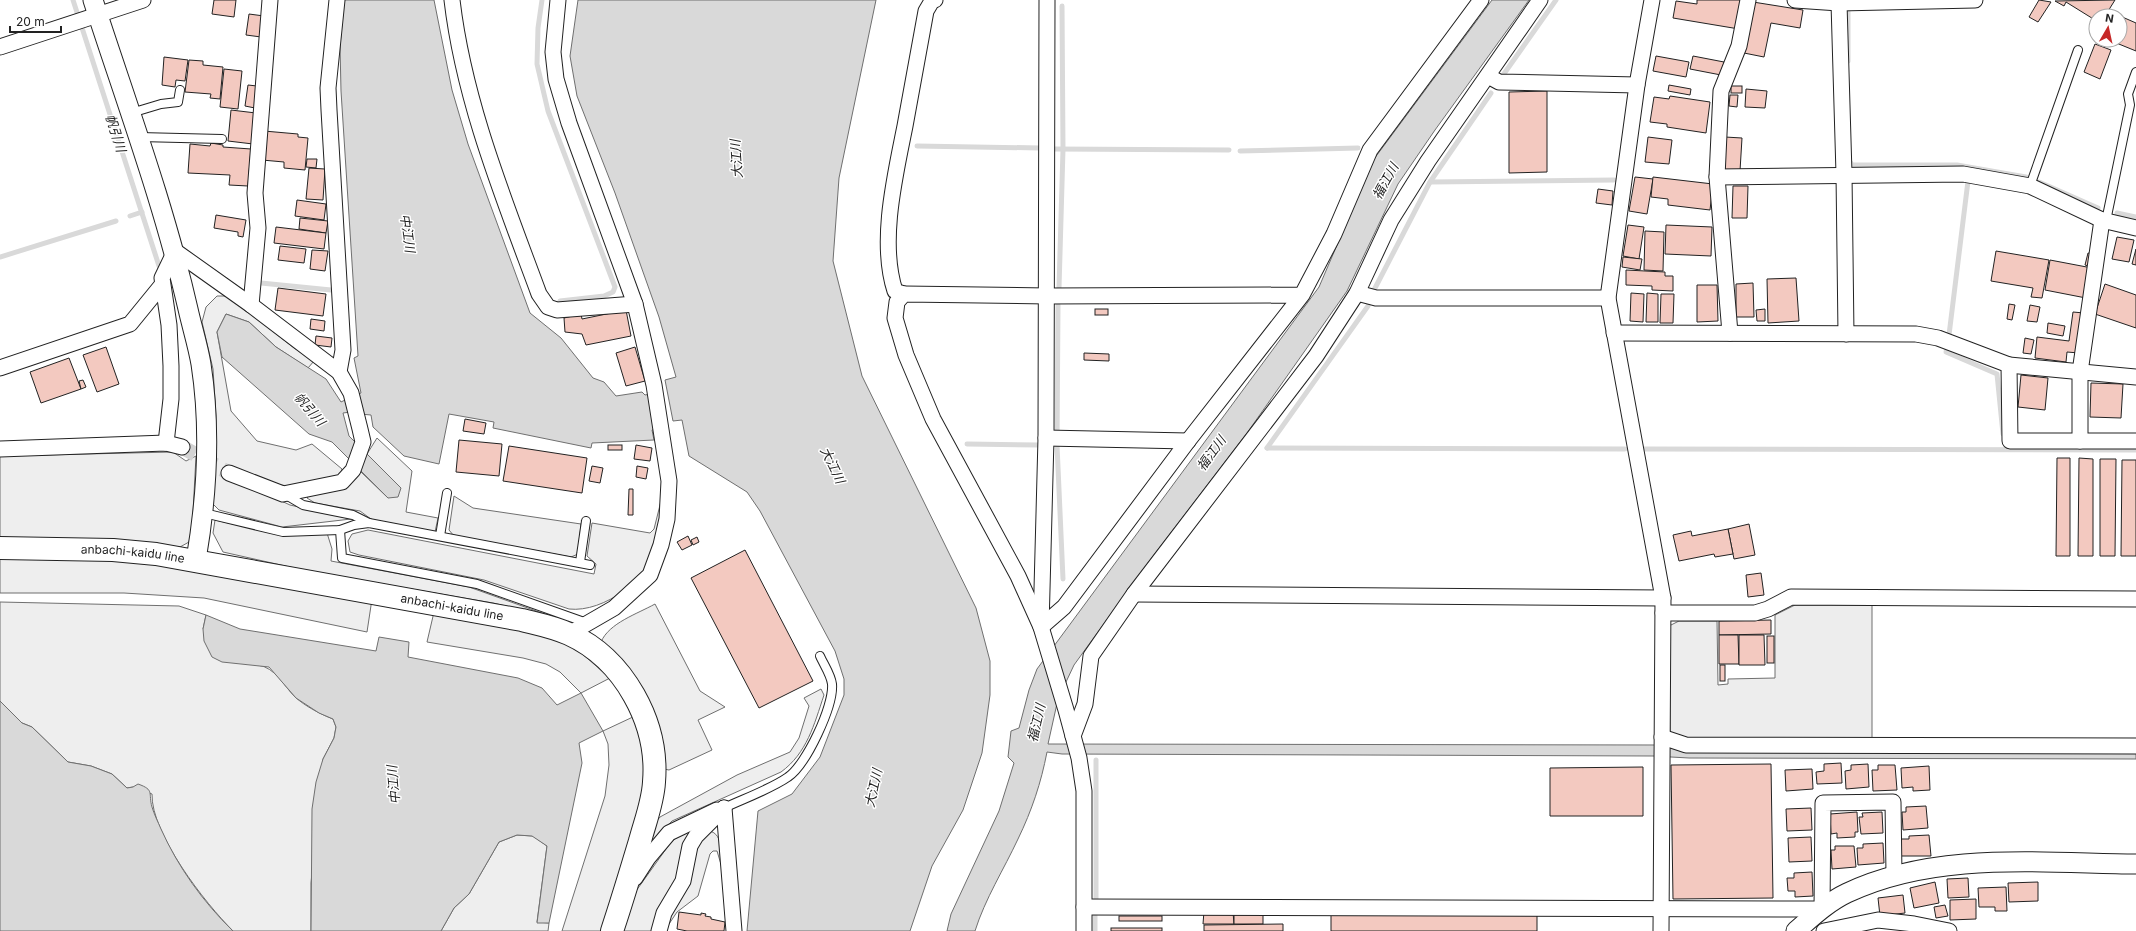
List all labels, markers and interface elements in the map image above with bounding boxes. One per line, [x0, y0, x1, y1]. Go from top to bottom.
scale bar [10, 8, 61, 34]
north arrow [2088, 8, 2128, 48]
text: N [2104, 11, 2115, 26]
text: 20 m [16, 14, 45, 29]
water label: 帆引川 [102, 112, 130, 156]
water label: 大江川 [727, 137, 745, 179]
water label: 福江川 [1369, 158, 1402, 202]
water label: 中江川 [397, 213, 419, 255]
water label: 帆引川 [291, 389, 330, 430]
water label: 福江川 [1193, 431, 1230, 473]
water label: 大江川 [817, 444, 850, 488]
street label: anbachi-kaidu line [81, 541, 186, 566]
street label: anbachi-kaidu line [399, 590, 505, 624]
water label: 福江川 [1024, 700, 1049, 744]
water label: 中江川 [383, 763, 403, 805]
water label: 大江川 [861, 765, 885, 809]

